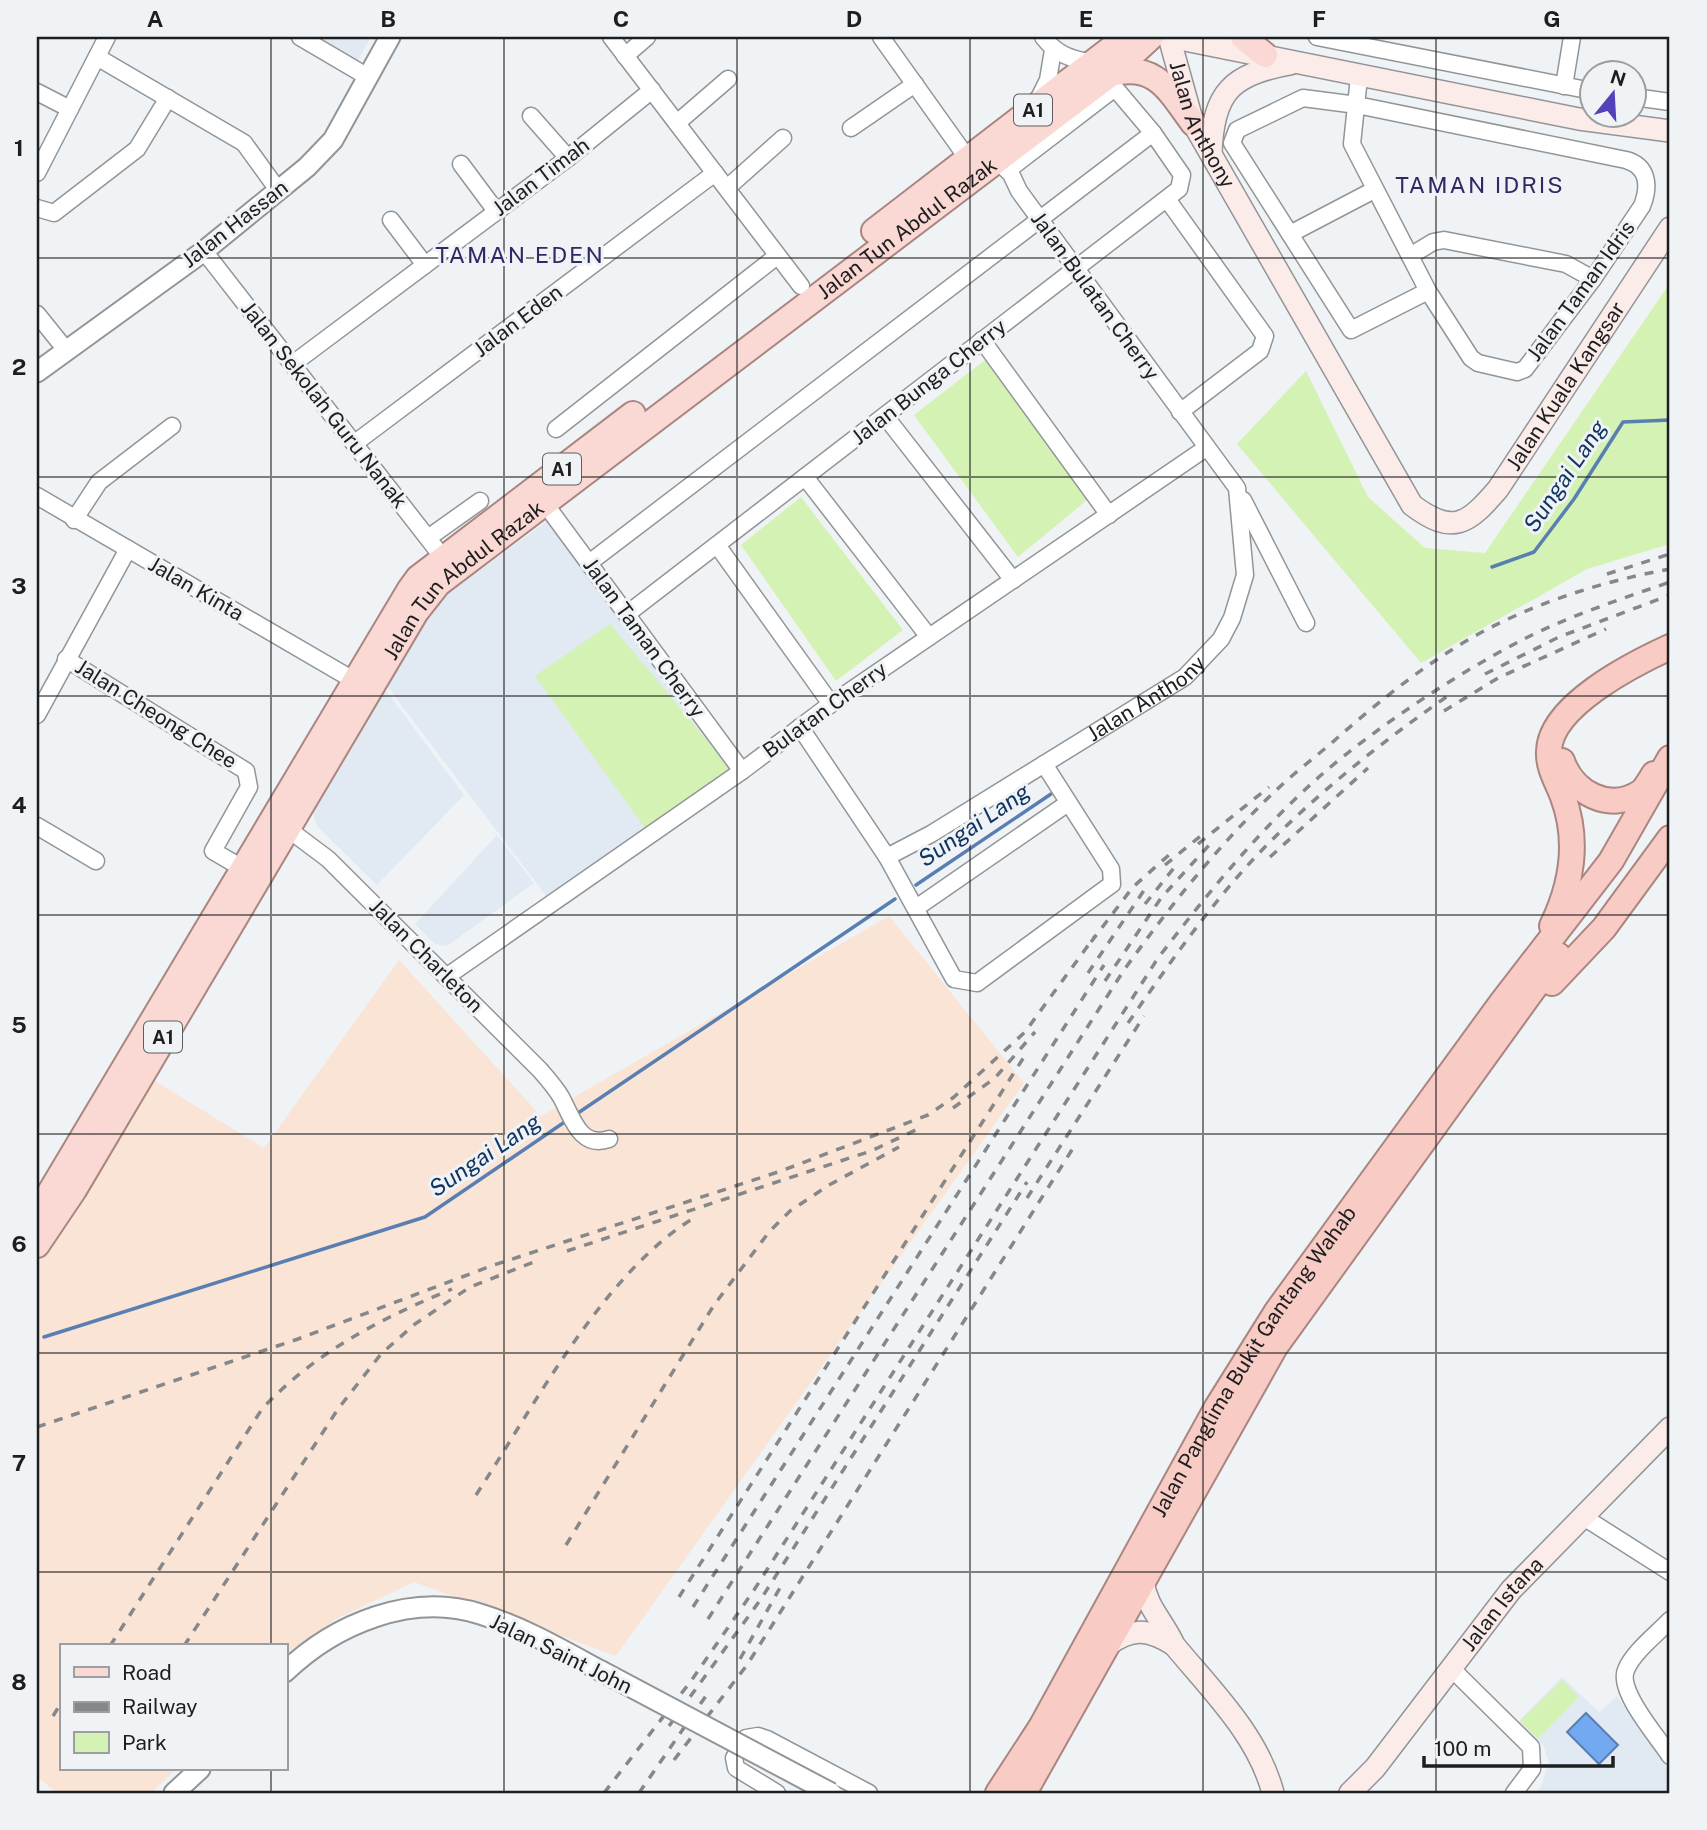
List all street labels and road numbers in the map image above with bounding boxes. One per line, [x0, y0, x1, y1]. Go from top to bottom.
street label: Jalan Anthony [1164, 58, 1241, 192]
road number: A1 [1014, 94, 1052, 125]
street label: Jalan Timah [487, 132, 594, 221]
street label: Jalan Tun Abdul Razak [812, 152, 1002, 304]
street label: Jalan Hassan [177, 175, 293, 273]
street label: Jalan Bulatan Cherry [1026, 207, 1165, 385]
street label: Jalan Taman Idris [1521, 216, 1640, 366]
street label: Jalan Eden [469, 279, 567, 362]
street label: Jalan Sekolah Guru Nanak [236, 296, 413, 513]
street label: Jalan Kuala Kangsar [1501, 297, 1630, 475]
street label: Jalan Bunga Cherry [846, 313, 1011, 450]
road number: A1 [543, 454, 581, 484]
street label: Jalan Tun Abdul Razak [378, 495, 549, 664]
street label: Jalan Kinta [144, 551, 248, 626]
street label: Jalan Taman Cherry [578, 553, 711, 722]
street label: Jalan Anthony [1082, 651, 1210, 746]
street label: Jalan Cheong Chee [71, 654, 242, 773]
street label: Bulatan Cherry [758, 656, 892, 763]
street label: Jalan Charleton [364, 894, 488, 1018]
road number: A1 [144, 1021, 182, 1052]
street label: Jalan Panglima Bukit Gantang Wahab [1146, 1201, 1361, 1521]
street label: Jalan Istana [1456, 1552, 1548, 1656]
street label: Jalan Saint John [486, 1608, 636, 1699]

